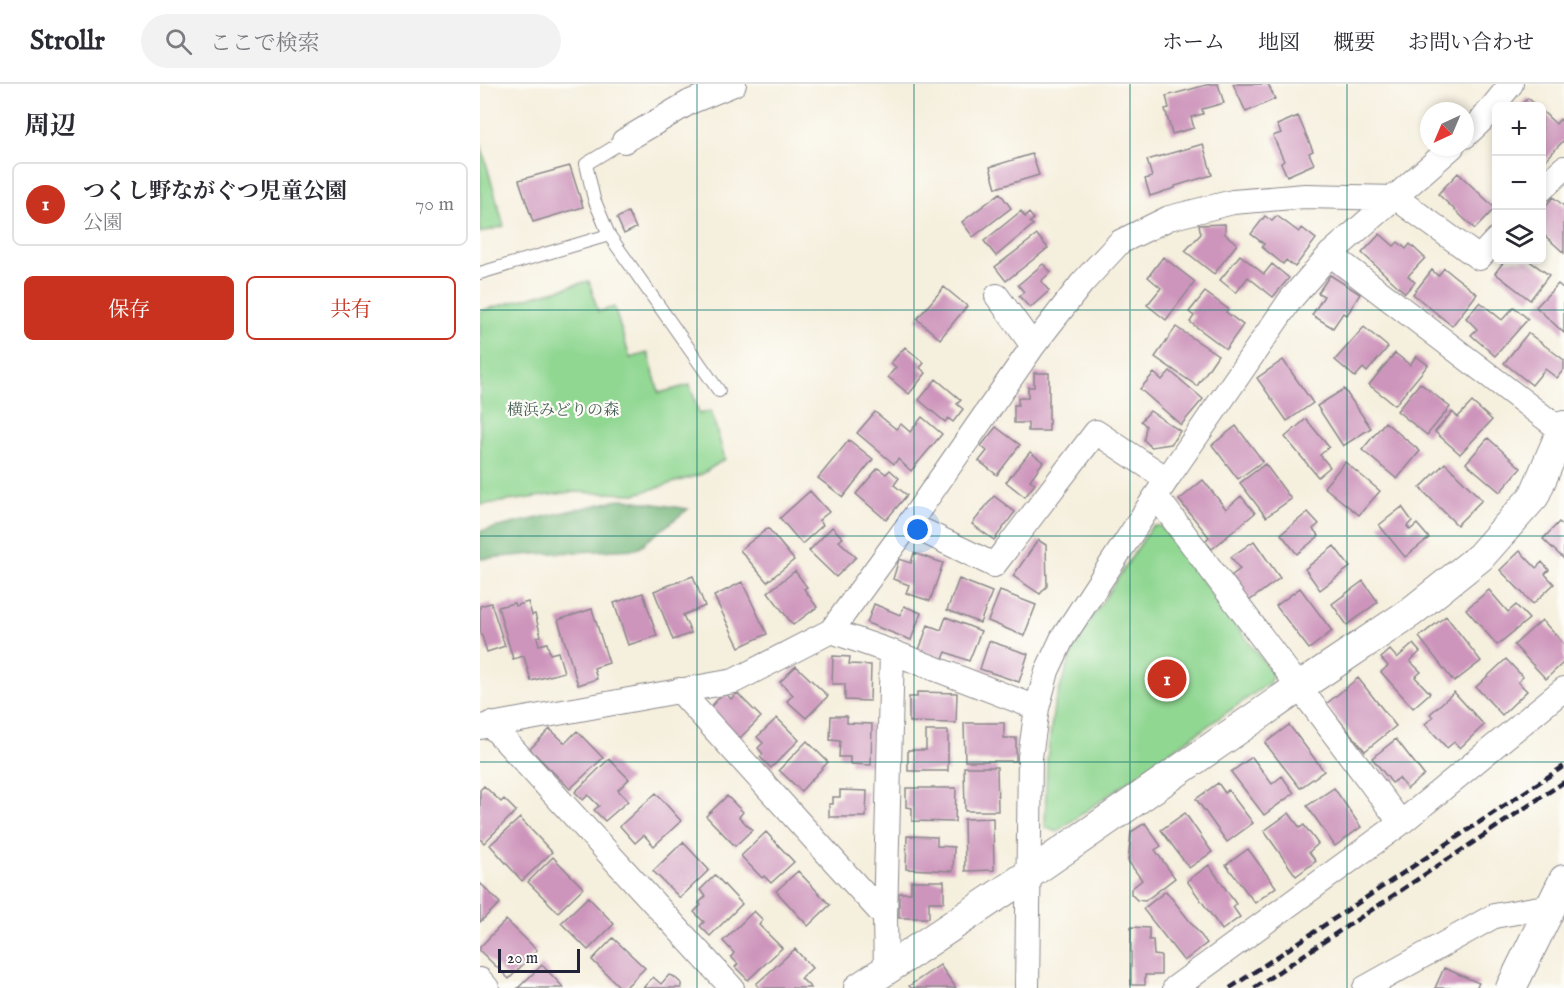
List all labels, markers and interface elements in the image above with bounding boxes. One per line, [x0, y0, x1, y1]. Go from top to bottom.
search box [141, 14, 561, 68]
text: Strollr [30, 24, 105, 59]
icon: search [162, 25, 195, 58]
text: ここで検索 [210, 30, 320, 58]
text: ホーム [1162, 30, 1225, 57]
text: 地図 [1258, 30, 1300, 57]
text: 概要 [1333, 30, 1375, 57]
text: お問い合わせ [1408, 30, 1534, 57]
north arrow [1420, 102, 1474, 156]
map controls [1492, 102, 1546, 264]
button: + [1492, 102, 1546, 156]
text: 周辺 [24, 110, 76, 143]
button: − [1492, 156, 1546, 210]
text: つくし野ながぐつ児童公園 [83, 178, 347, 206]
text: 1 [42, 192, 49, 217]
text: 70 m [415, 192, 454, 217]
button: layers [1492, 210, 1546, 264]
text: 公園 [83, 211, 123, 236]
button: 保存 [24, 276, 234, 340]
button: 共有 [246, 276, 456, 340]
park label: 横浜みどりの森 [507, 401, 619, 421]
your location [903, 515, 932, 544]
pin: 1 [1148, 656, 1186, 702]
scale bar [498, 946, 580, 974]
text: 20 m [507, 949, 538, 969]

